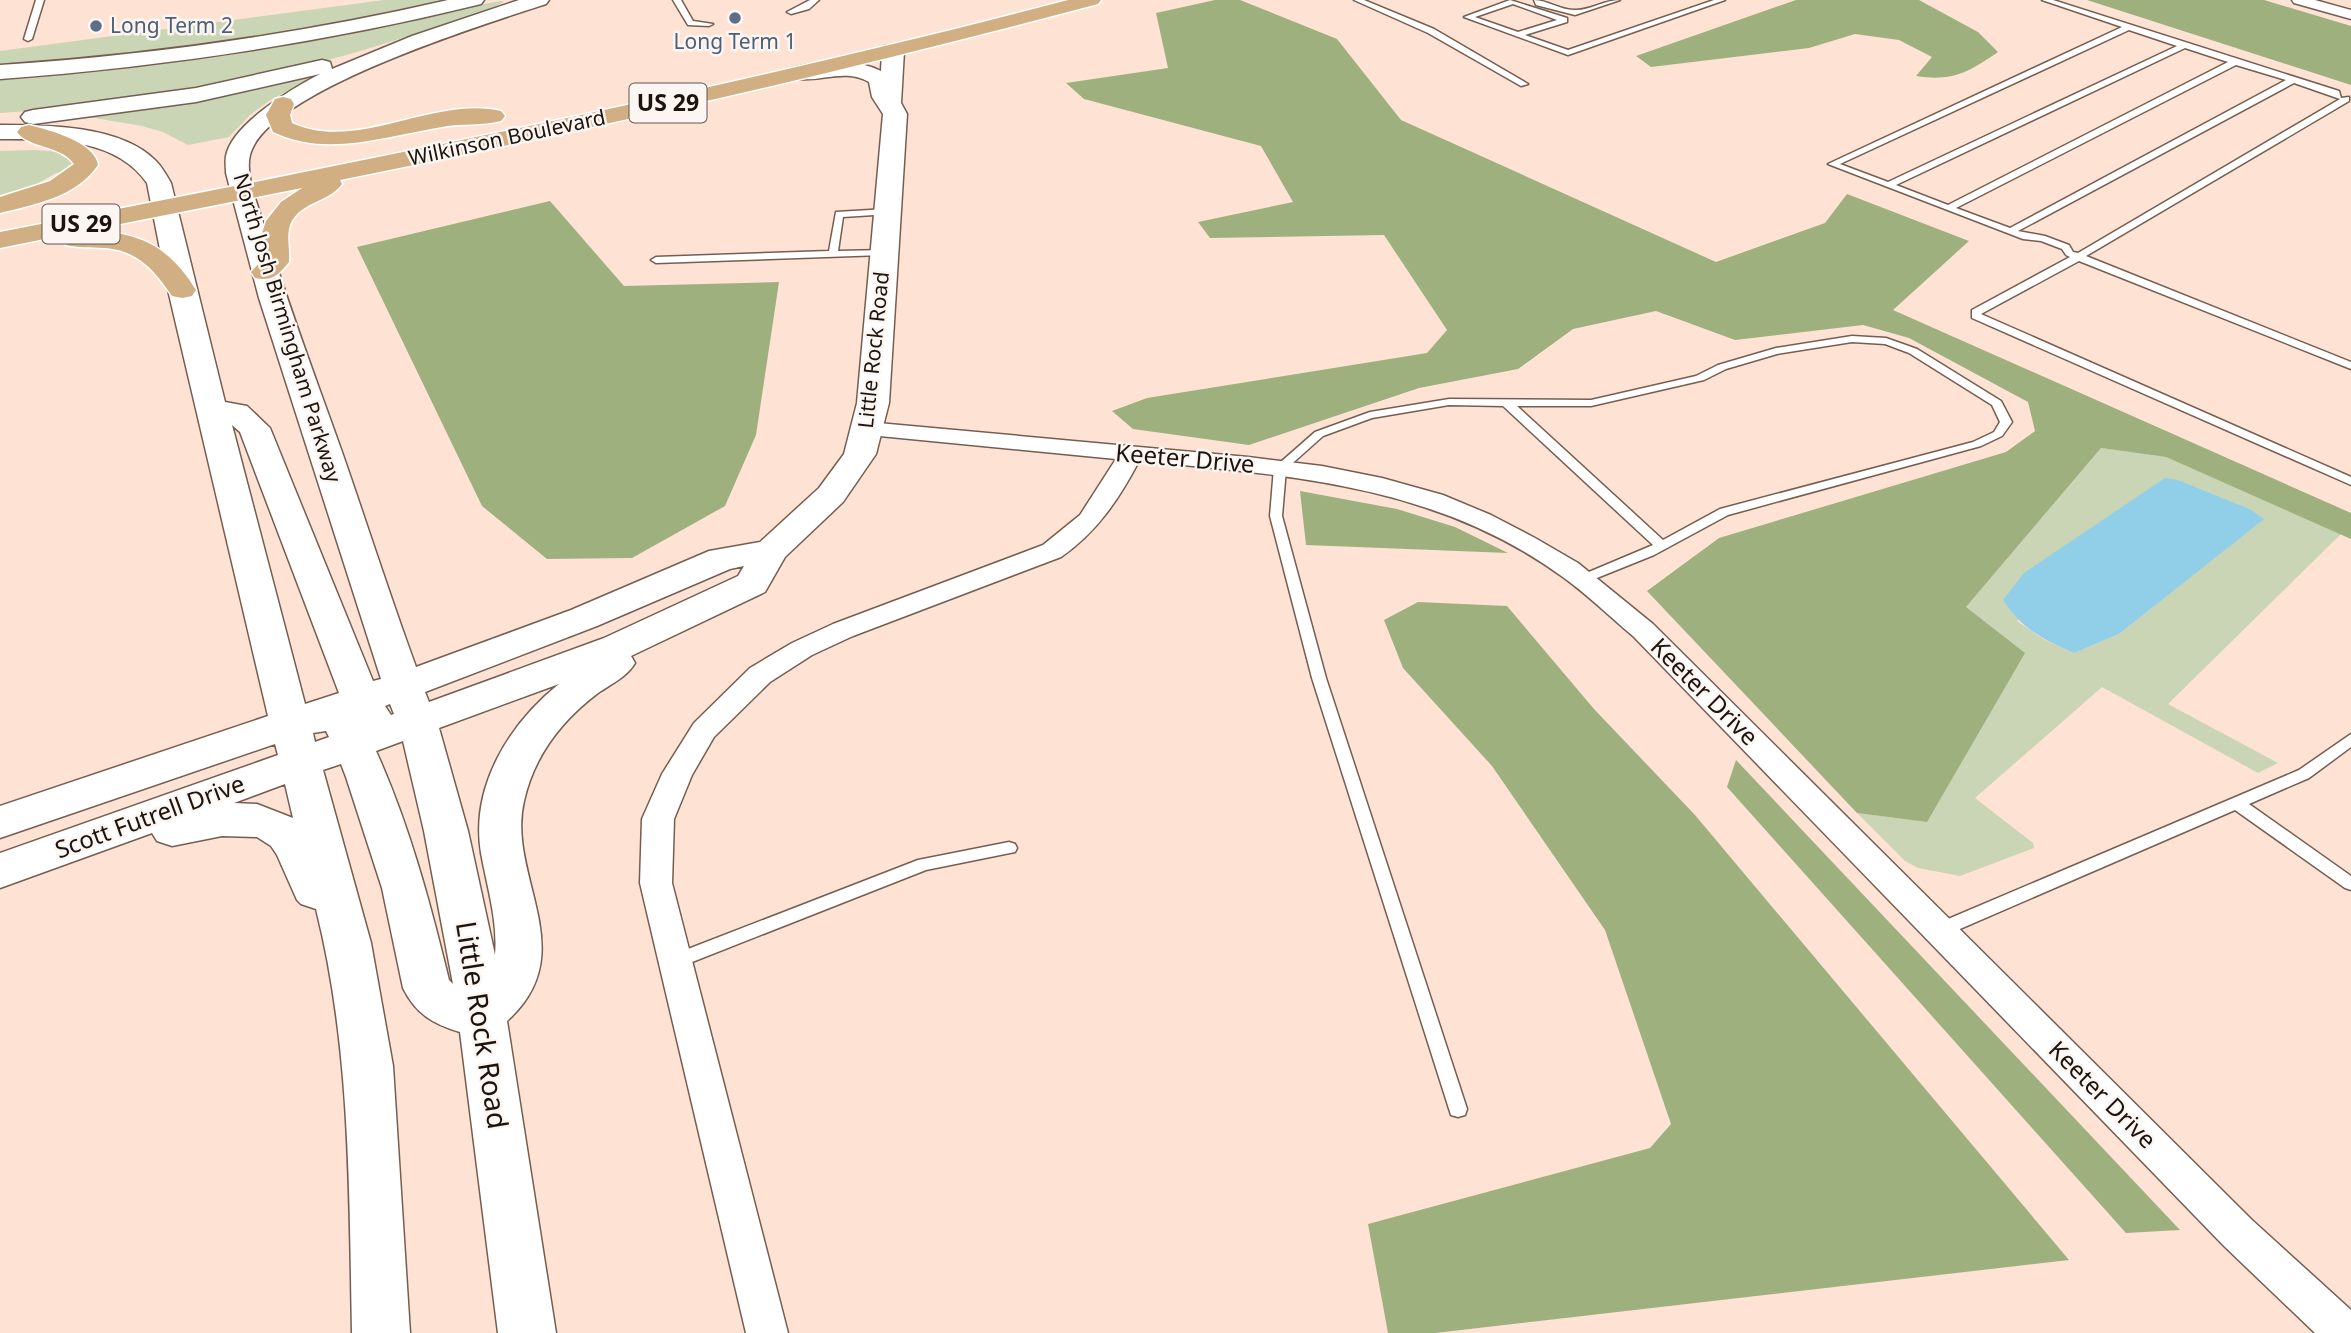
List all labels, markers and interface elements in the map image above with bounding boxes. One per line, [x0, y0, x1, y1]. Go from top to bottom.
marker: Long Term 1 [727, 10, 743, 26]
place label: Long Term 2 [110, 11, 233, 39]
marker: Long Term 2 [88, 18, 104, 34]
place label: Long Term 1 [674, 27, 796, 55]
road number: US 29 [630, 83, 706, 122]
street label: Wilkinson Boulevard [406, 102, 608, 172]
street label: North Josh Birmingham Parkway [227, 170, 349, 486]
road number: US 29 [42, 204, 119, 244]
street label: Little Rock Road [851, 270, 895, 430]
street label: Keeter Drive [1114, 435, 1256, 480]
street label: Keeter Drive [1644, 630, 1766, 752]
street label: Scott Futrell Drive [50, 766, 249, 865]
street label: Little Rock Road [448, 918, 518, 1131]
street label: Keeter Drive [2042, 1033, 2164, 1155]

